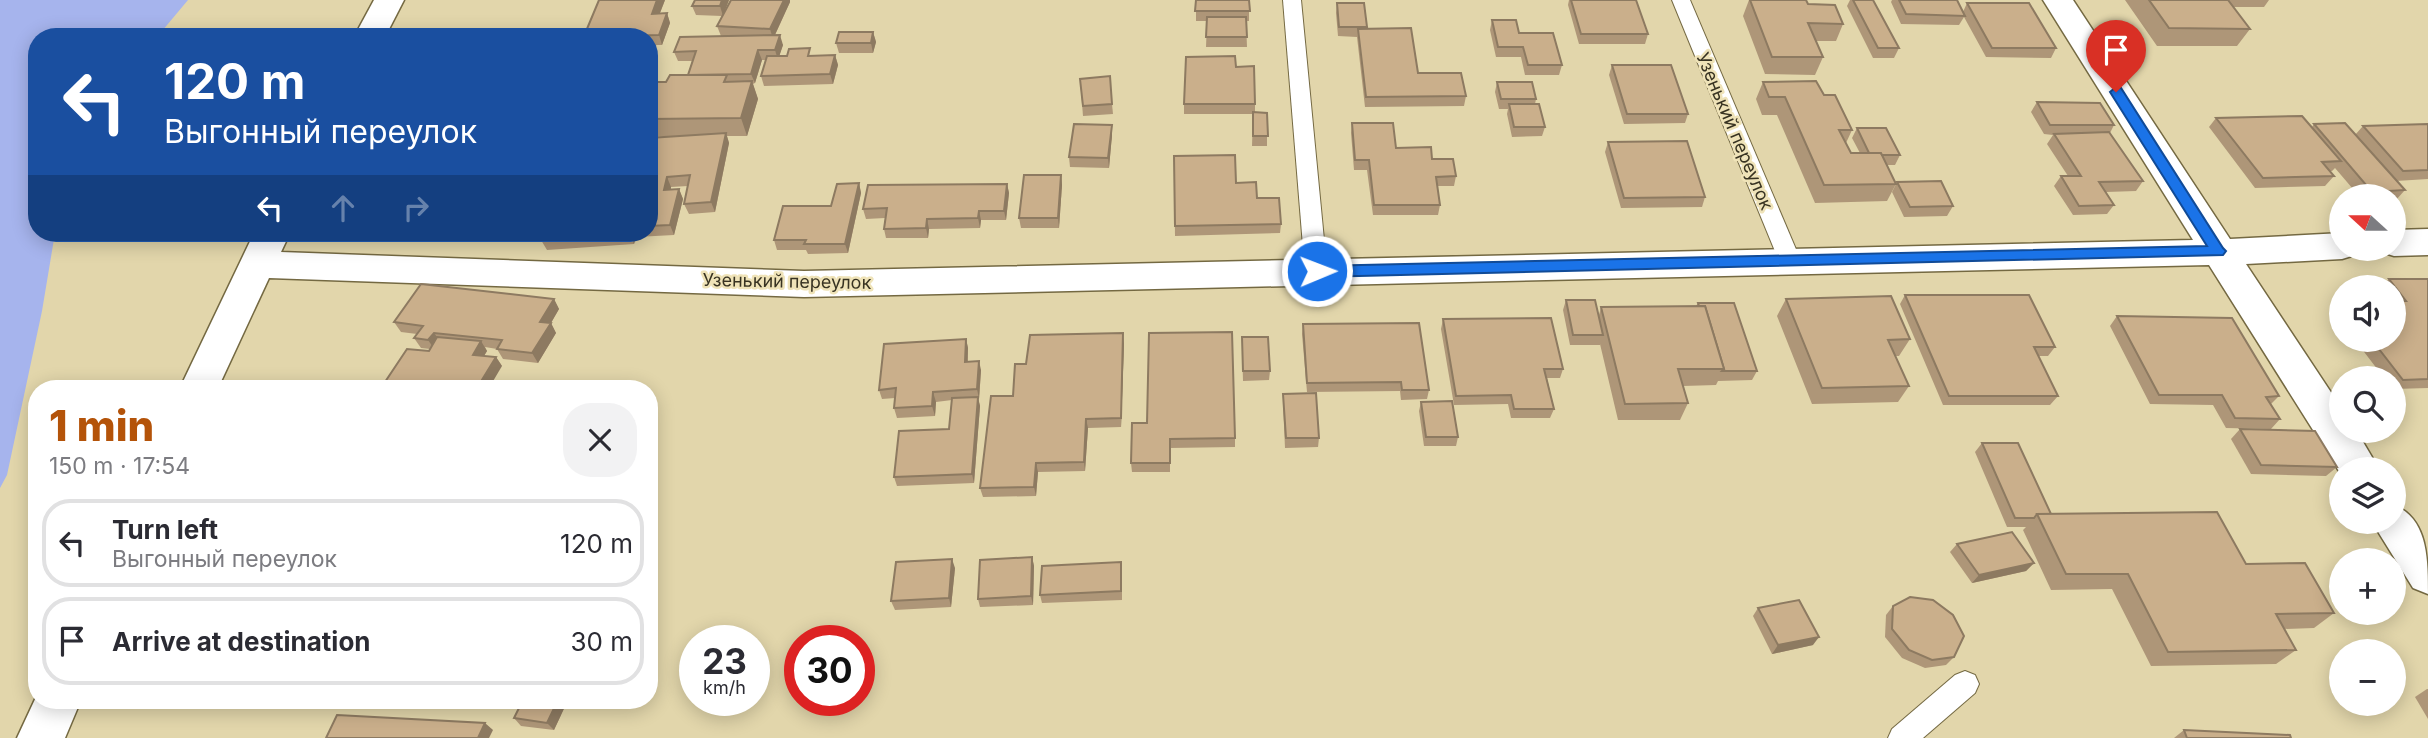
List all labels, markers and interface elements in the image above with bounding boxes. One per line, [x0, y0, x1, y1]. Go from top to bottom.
pin [2086, 20, 2146, 92]
icon: arrive [2097, 31, 2135, 69]
street label: Узенький переулок [1692, 49, 1778, 213]
text: 120 m [164, 52, 305, 111]
icon: left [49, 56, 140, 147]
text: Выгонный переулок [164, 112, 477, 151]
north arrow [2329, 184, 2406, 261]
map controls [2329, 184, 2406, 716]
icon: left [251, 189, 289, 227]
icon: ahead [324, 189, 362, 227]
icon: right [397, 189, 435, 227]
position arrow [1280, 234, 1354, 308]
street label: Узенький переулок [703, 269, 872, 293]
button: sound [2329, 275, 2406, 352]
button: search [2329, 366, 2406, 443]
text: 1 min [49, 400, 154, 451]
button: close [563, 403, 637, 477]
text: 150 m · 17:54 [49, 452, 190, 480]
button: layers [2329, 457, 2406, 534]
text: Turn left [112, 514, 218, 545]
icon: left [53, 524, 91, 562]
text: 120 m [560, 528, 633, 559]
text: Выгонный переулок [112, 545, 337, 573]
button: + [2329, 548, 2406, 625]
icon: arrive [53, 622, 91, 660]
speed limit sign: 30 [784, 625, 875, 716]
text: Arrive at destination [112, 626, 371, 657]
text: 30 m [570, 626, 633, 657]
button: − [2329, 639, 2406, 716]
text: 23 [702, 640, 747, 682]
text: km/h [703, 677, 746, 698]

